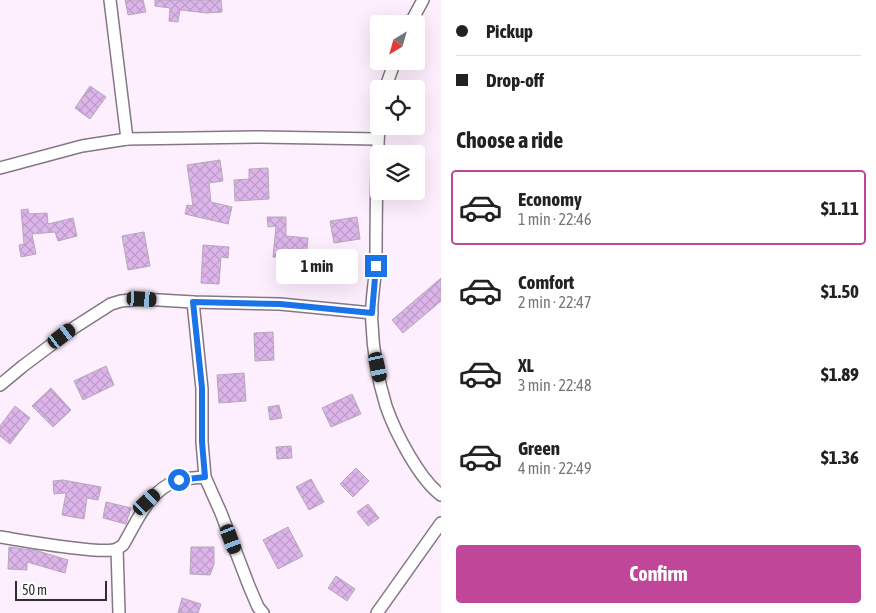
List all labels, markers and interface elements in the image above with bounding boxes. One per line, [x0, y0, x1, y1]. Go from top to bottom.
north arrow [370, 15, 425, 70]
map controls [370, 15, 425, 200]
text: Pickup [486, 20, 533, 42]
text: Drop-off [486, 69, 544, 91]
button: locate [370, 80, 425, 135]
text: Choose a ride [456, 127, 563, 153]
button: layers [370, 145, 425, 200]
icon: car [458, 185, 503, 230]
text: Economy [518, 188, 582, 210]
text: $1.11 [821, 197, 859, 219]
text: 1 min · 22:46 [518, 210, 591, 228]
callout: 1 min [276, 248, 358, 284]
route end [365, 255, 387, 277]
text: 1 min [301, 257, 333, 275]
icon: car [458, 268, 503, 313]
text: Comfort [518, 271, 574, 293]
text: $1.50 [821, 280, 859, 302]
car [126, 291, 157, 307]
text: 2 min · 22:47 [518, 293, 591, 311]
car [45, 321, 78, 351]
car [367, 351, 388, 383]
icon: car [458, 351, 503, 396]
text: XL [518, 354, 534, 376]
text: $1.89 [821, 363, 859, 385]
text: 3 min · 22:48 [518, 376, 591, 394]
icon: car [458, 434, 503, 479]
text: Green [518, 437, 560, 459]
text: $1.36 [821, 446, 859, 468]
text: 4 min · 22:49 [518, 459, 591, 477]
route start [168, 469, 190, 491]
car [130, 486, 163, 518]
car [218, 522, 243, 556]
button: Confirm [456, 545, 861, 603]
scale bar [15, 578, 108, 601]
text: 50 m [22, 582, 47, 598]

